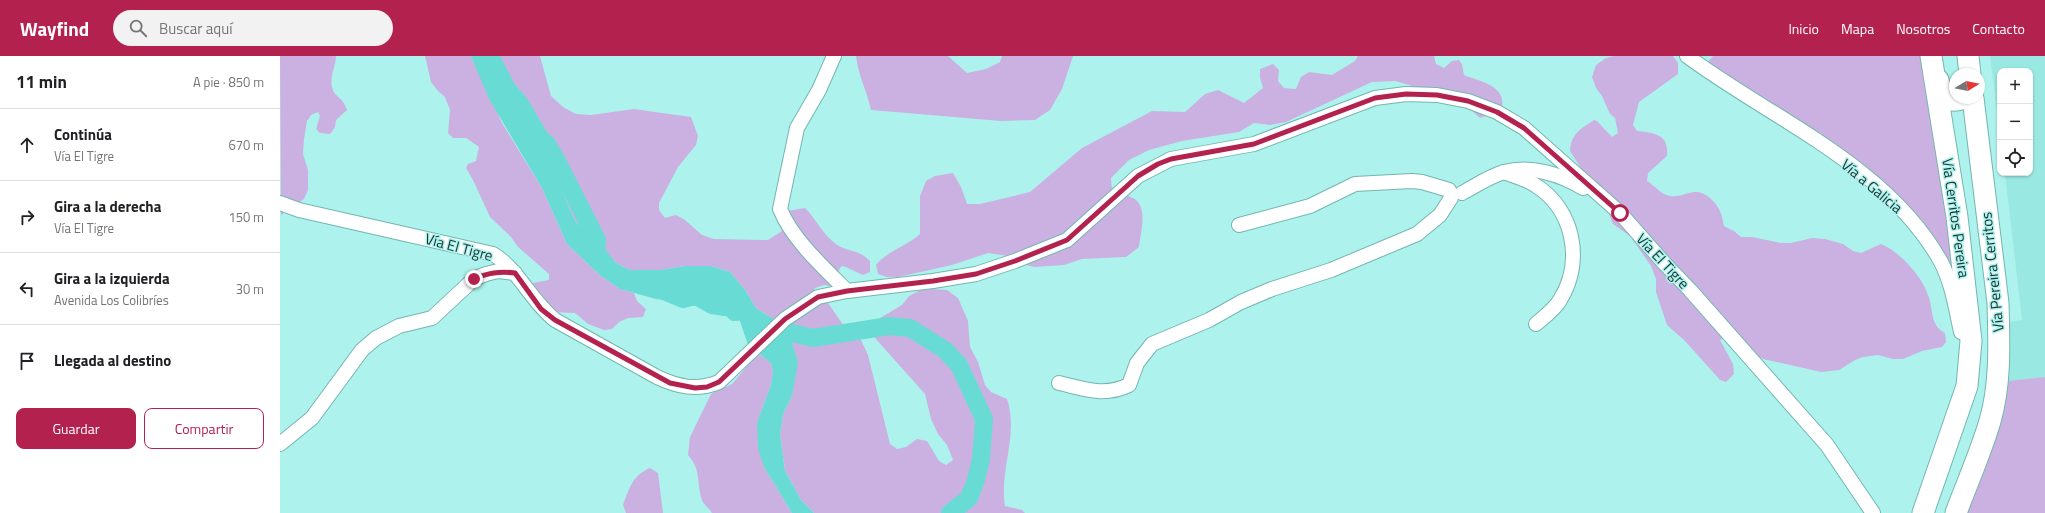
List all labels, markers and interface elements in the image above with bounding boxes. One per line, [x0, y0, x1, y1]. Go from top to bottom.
search box [113, 10, 393, 46]
text: Wayfind [20, 14, 89, 43]
icon: search [127, 17, 149, 39]
text: Buscar aquí [159, 17, 232, 40]
text: Inicio [1788, 18, 1819, 39]
text: Mapa [1841, 18, 1874, 39]
text: Nosotros [1896, 18, 1950, 39]
text: Contacto [1972, 18, 2025, 39]
north arrow [1949, 68, 1985, 104]
map controls [1997, 68, 2033, 176]
button: + [1997, 68, 2033, 104]
text: 11 min [16, 69, 67, 95]
text: A pie · 850 m [193, 72, 264, 92]
button: − [1997, 104, 2033, 140]
text: Continúa [54, 123, 112, 146]
icon: ahead [16, 134, 38, 156]
text: 670 m [228, 135, 264, 155]
button: locate [1997, 140, 2033, 176]
text: Vía El Tigre [54, 146, 114, 166]
street label: Vía a Galicia [1836, 153, 1908, 219]
street label: Vía Cerritos Pereira [1936, 157, 1976, 280]
text: Gira a la derecha [54, 195, 161, 218]
route start [1611, 204, 1629, 222]
icon: right [16, 206, 38, 228]
text: 150 m [228, 207, 264, 227]
street label: Vía Pereira Cerritos [1974, 211, 2010, 333]
text: Vía El Tigre [54, 218, 114, 238]
street label: Vía El Tigre [423, 227, 495, 267]
street label: Vía El Tigre [1631, 228, 1695, 294]
text: Gira a la izquierda [54, 267, 170, 290]
route end [465, 270, 483, 288]
icon: left [16, 278, 38, 300]
text: 30 m [236, 279, 264, 299]
text: Avenida Los Colibríes [54, 290, 169, 310]
text: Llegada al destino [54, 349, 171, 372]
icon: arrive [16, 350, 38, 372]
button: Guardar [16, 408, 136, 449]
button: Compartir [144, 408, 264, 449]

